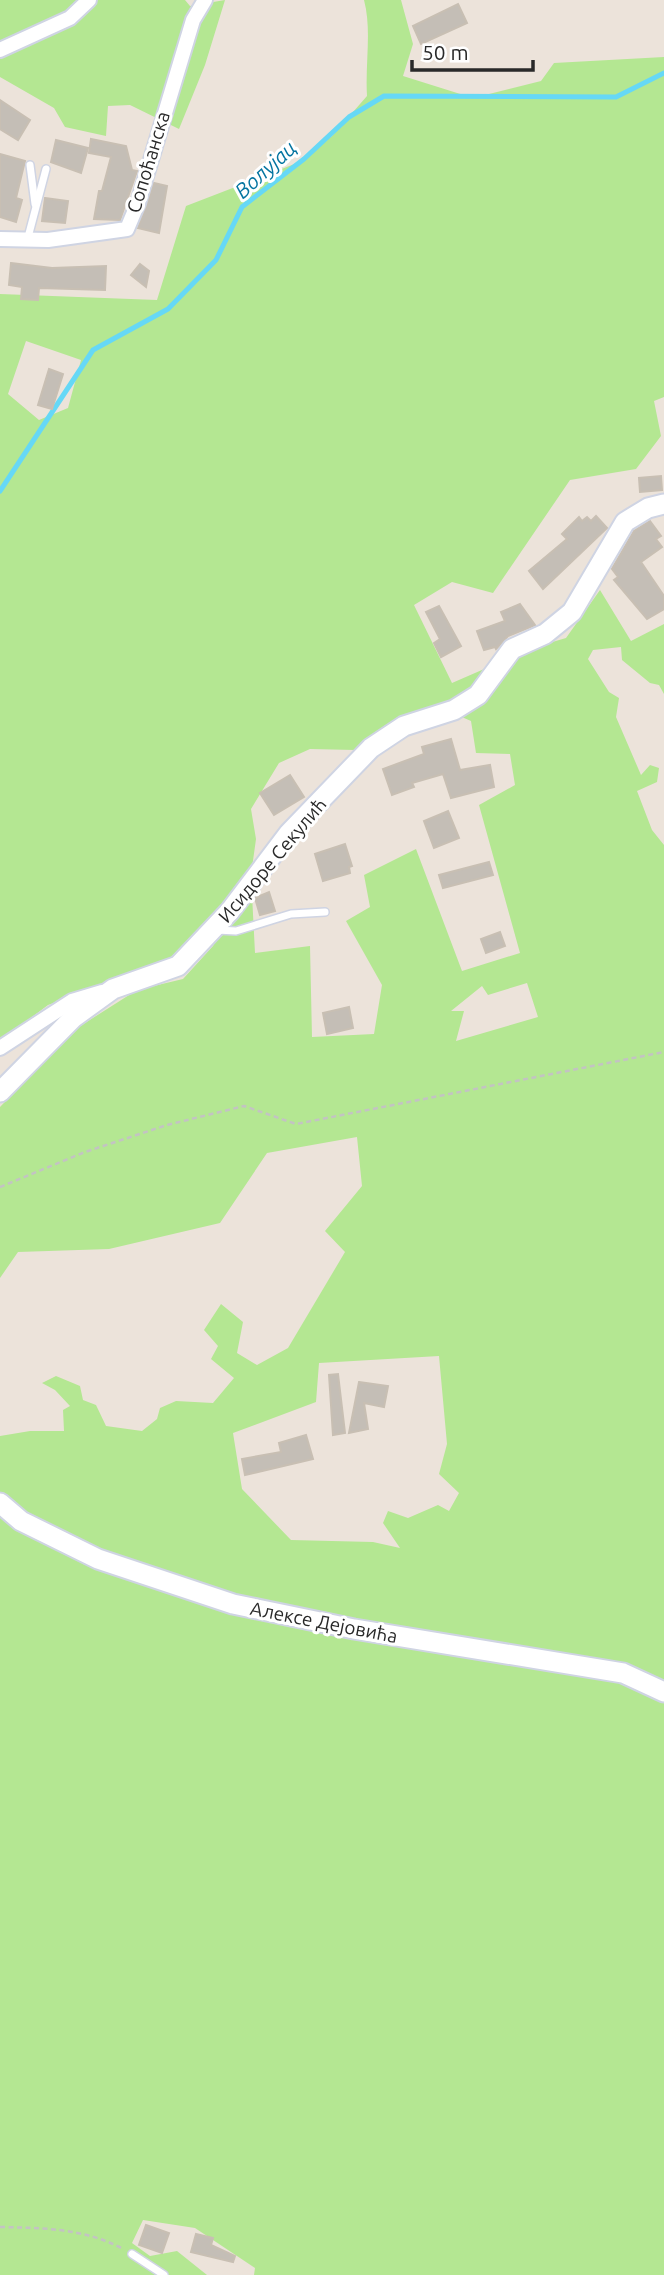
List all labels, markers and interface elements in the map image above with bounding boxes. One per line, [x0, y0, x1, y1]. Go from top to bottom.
scale bar [412, 28, 533, 72]
text: 50 m [422, 40, 469, 64]
street label: Сопоћанска [122, 109, 174, 215]
water label: Волујац [229, 135, 301, 203]
street label: Исидоре Секулић [213, 793, 331, 927]
street label: Алексе Дејовића [249, 1597, 399, 1647]

